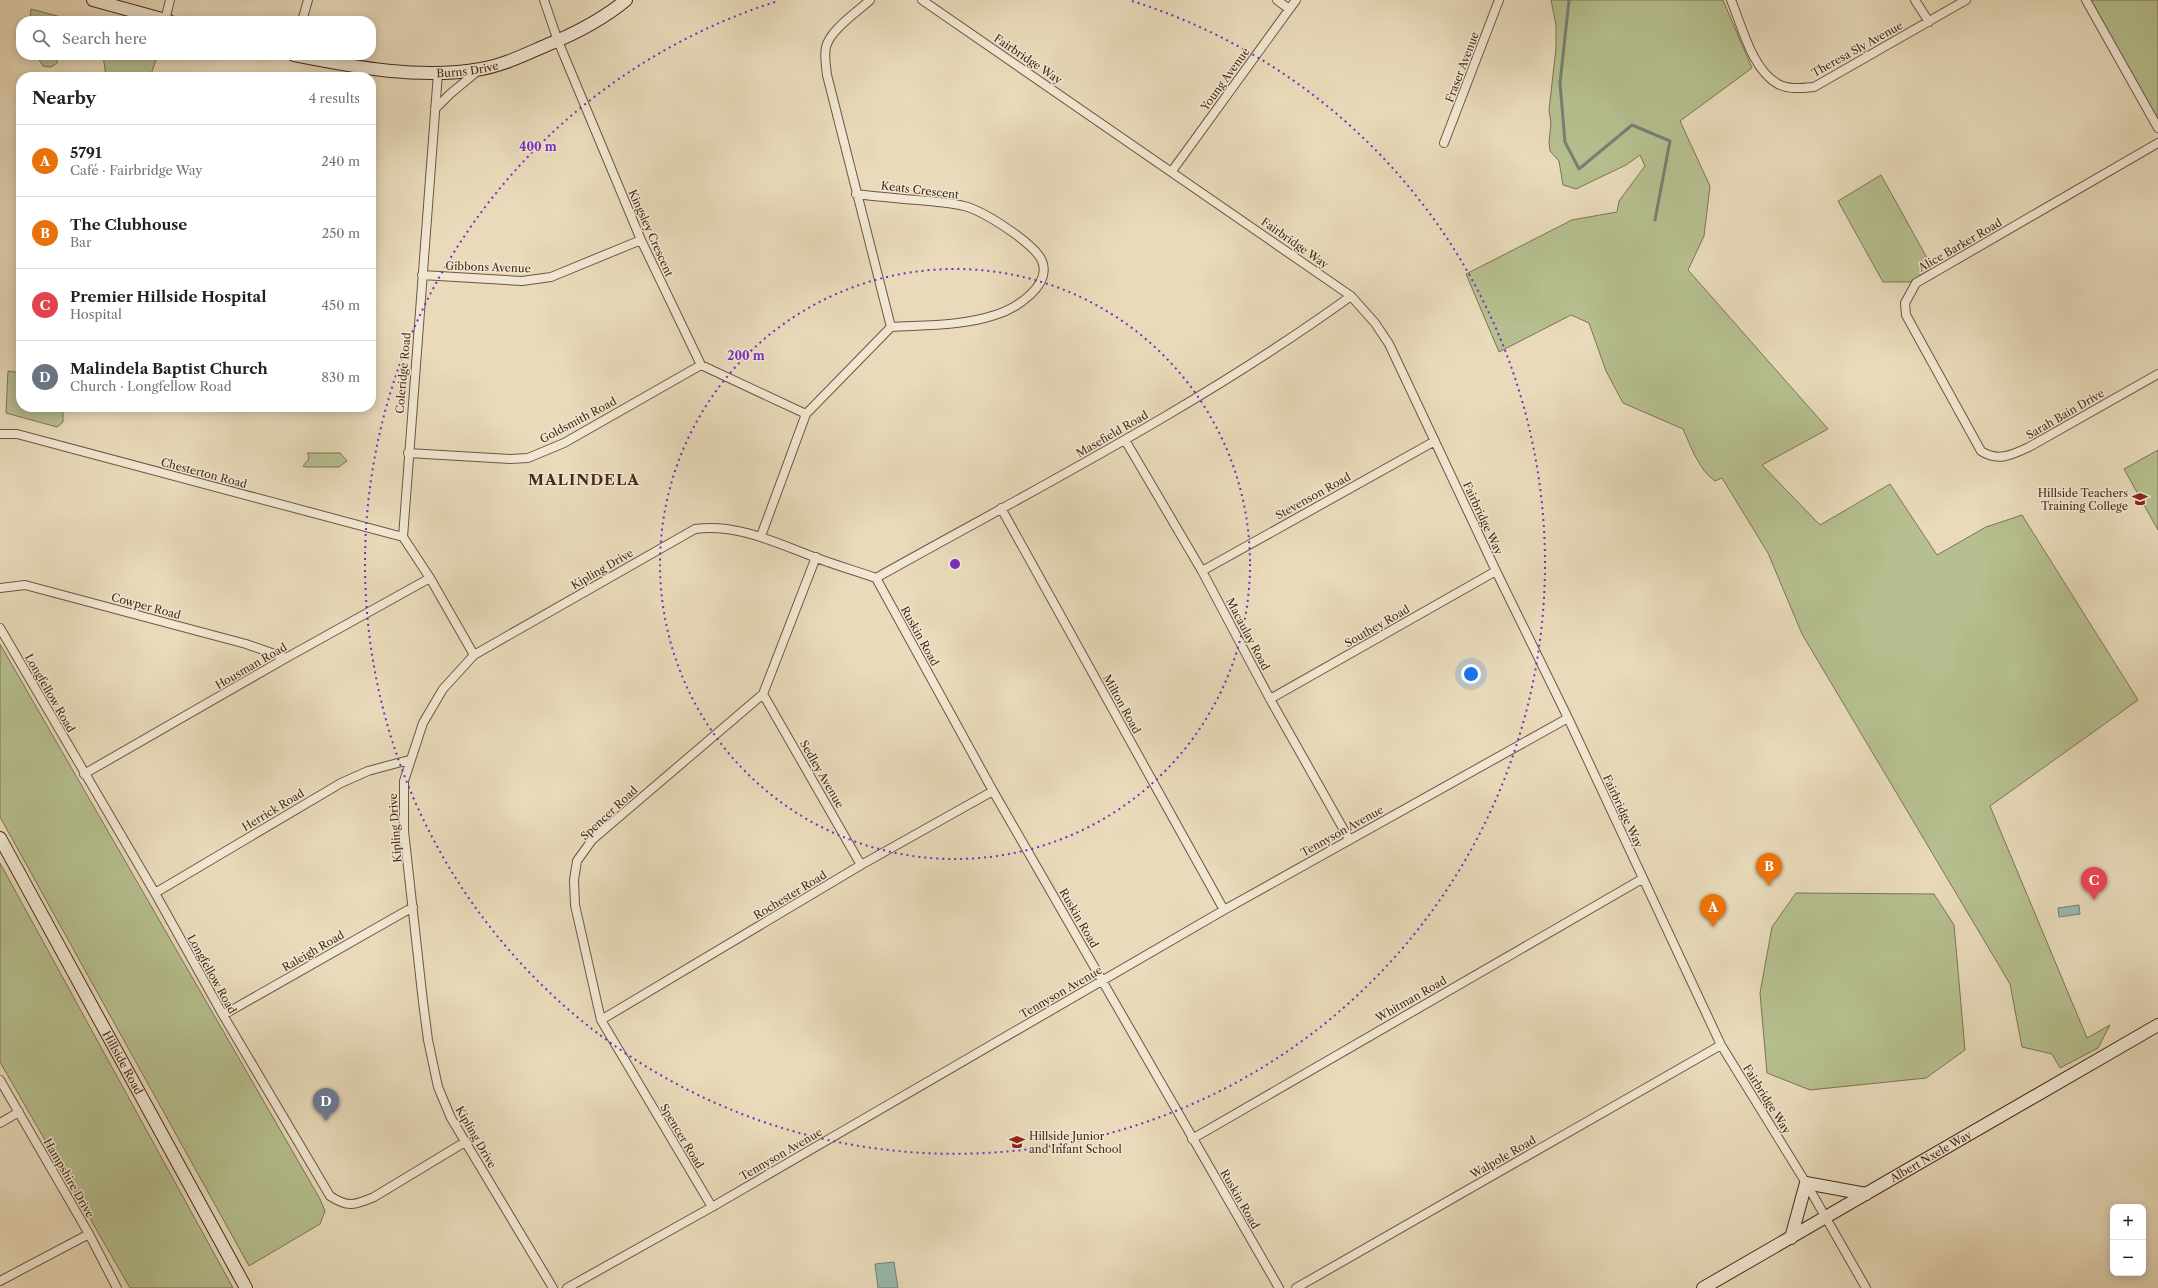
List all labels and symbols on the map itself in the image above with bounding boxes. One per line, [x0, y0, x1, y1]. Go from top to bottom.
street label: Theresa Sly Avenue [1809, 18, 1905, 80]
street label: Fraser Avenue [1442, 30, 1482, 104]
street label: Fairbridge Way [991, 31, 1065, 87]
street label: Young Avenue [1197, 45, 1253, 114]
street label: Burns Drive [436, 58, 500, 80]
text: 400 m [519, 139, 557, 154]
street label: Keats Crescent [880, 178, 960, 202]
street label: Kingsley Crescent [626, 187, 677, 279]
street label: Fairbridge Way [1259, 215, 1332, 272]
street label: Alice Barker Road [1915, 215, 2005, 275]
street label: Gibbons Avenue [445, 259, 531, 275]
street label: Coleridge Road [392, 332, 414, 414]
text: 200 m [727, 348, 765, 363]
street label: Sarah Bain Drive [2023, 386, 2107, 442]
street label: Goldsmith Road [537, 394, 619, 446]
street label: Masefield Road [1073, 408, 1151, 460]
street label: Chesterton Road [159, 455, 249, 491]
street label: Stevenson Road [1273, 469, 1353, 522]
district label: MALINDELA [528, 470, 640, 489]
street label: Fairbridge Way [1460, 479, 1506, 558]
place label: Hillside Teachers Training College [2038, 486, 2128, 513]
school or university icon: Hillside Teachers Training College [2131, 490, 2149, 508]
street label: Kipling Drive [568, 546, 636, 592]
centre of rings [948, 557, 962, 571]
street label: Cowper Road [110, 590, 183, 622]
street label: Macaulay Road [1223, 595, 1273, 673]
street label: Southey Road [1342, 602, 1412, 650]
street label: Ruskin Road [898, 604, 942, 669]
street label: Housman Road [213, 640, 290, 692]
street label: Longfellow Road [22, 651, 78, 735]
your location [1461, 664, 1481, 684]
street label: Milton Road [1100, 672, 1144, 736]
street label: Sedley Avenue [797, 738, 847, 810]
street label: Fairbridge Way [1600, 772, 1646, 851]
street label: Spencer Road [578, 783, 641, 843]
street label: Herrick Road [239, 786, 307, 834]
street label: Kipling Drive [386, 793, 404, 863]
street label: Tennyson Avenue [1298, 802, 1386, 860]
pin: B [1756, 853, 1782, 886]
pin: C [2081, 867, 2107, 900]
street label: Rochester Road [751, 868, 829, 922]
street label: Ruskin Road [1056, 886, 1102, 950]
pin: A [1700, 894, 1726, 927]
street label: Raleigh Road [279, 927, 347, 974]
street label: Longfellow Road [184, 932, 240, 1016]
street label: Tennyson Avenue [1017, 963, 1105, 1021]
street label: Whitman Road [1372, 973, 1449, 1025]
street label: Hillside Road [100, 1028, 146, 1097]
street label: Fairbridge Way [1740, 1062, 1794, 1137]
pin: D [313, 1088, 339, 1121]
street label: Spencer Road [657, 1101, 707, 1171]
street label: Kipling Drive [453, 1103, 499, 1171]
street label: Tennyson Avenue [737, 1125, 825, 1183]
street label: Albert Nxele Way [1887, 1127, 1975, 1186]
place label: Hillside Junior and Infant School [1029, 1129, 1123, 1156]
street label: Walpole Road [1467, 1132, 1538, 1182]
school or university icon: Hillside Junior and Infant School [1008, 1133, 1026, 1151]
street label: Hampshire Drive [41, 1136, 97, 1220]
street label: Ruskin Road [1217, 1167, 1263, 1231]

